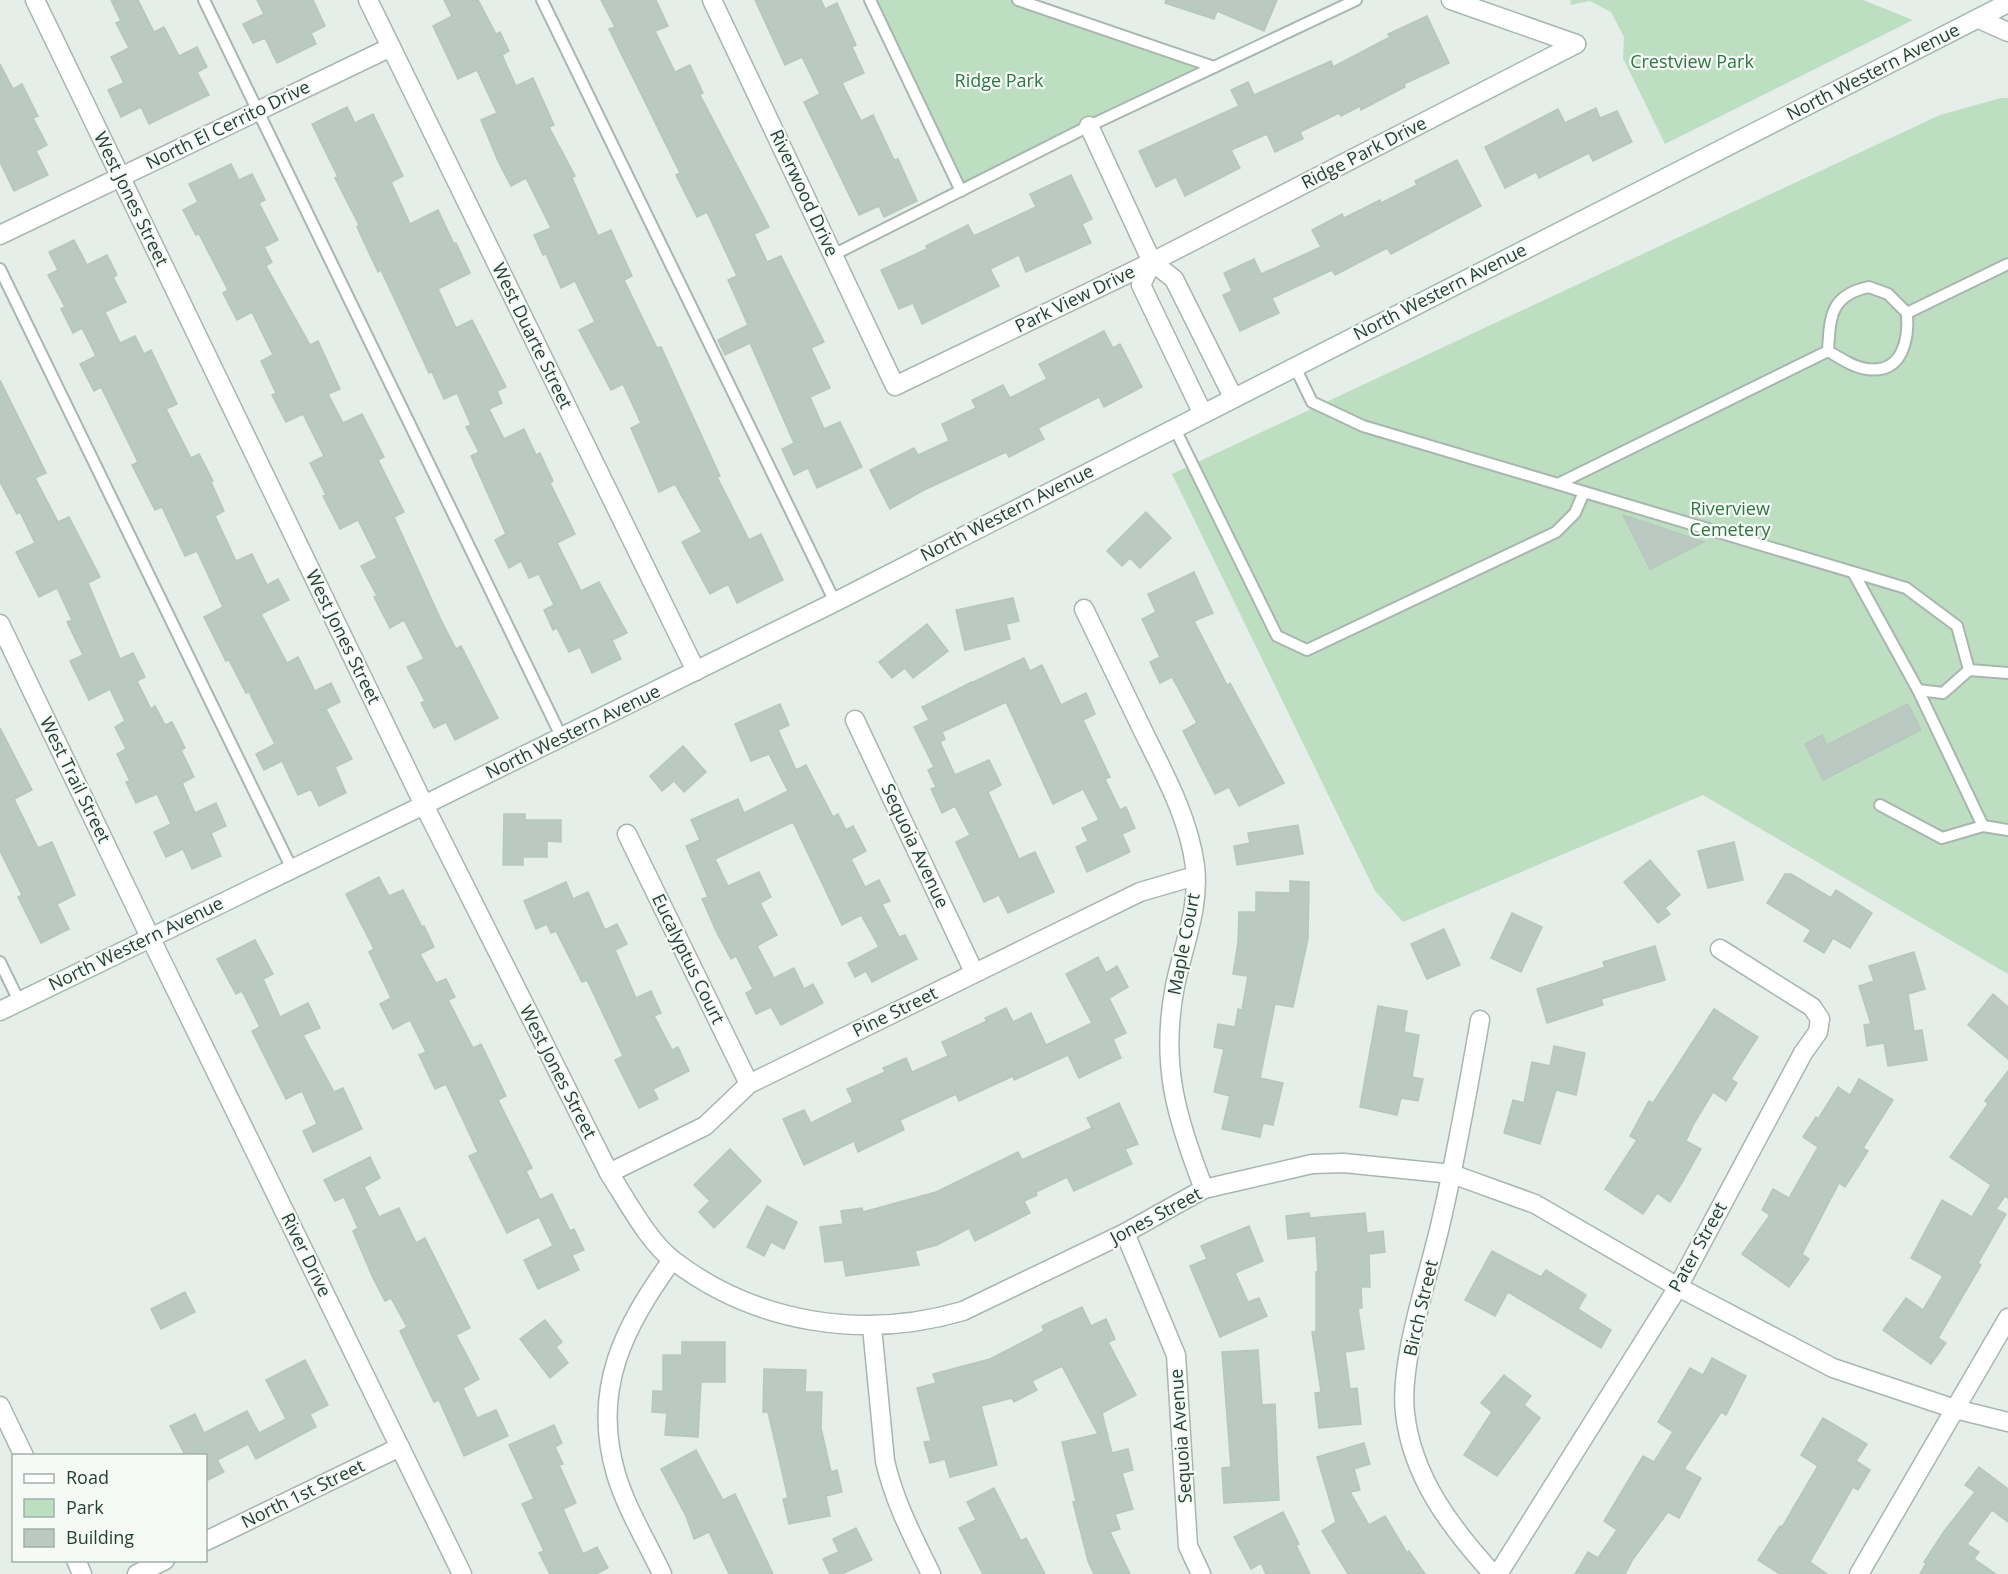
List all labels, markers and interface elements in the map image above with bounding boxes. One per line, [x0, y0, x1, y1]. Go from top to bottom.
street label: North Western Avenue [1782, 17, 1963, 125]
park label: Crestview Park [1630, 49, 1754, 73]
park label: Ridge Park [955, 68, 1044, 92]
street label: North El Cerrito Drive [142, 74, 314, 174]
street label: Ridge Park Drive [1297, 110, 1430, 194]
street label: Riverwood Drive [765, 125, 845, 260]
street label: West Jones Street [89, 127, 175, 270]
street label: North Western Avenue [1349, 237, 1530, 345]
street label: West Duarte Street [487, 259, 579, 412]
street label: Park View Drive [1011, 259, 1138, 337]
street label: North Western Avenue [916, 458, 1097, 566]
park label: Riverview Cemetery [1689, 496, 1772, 541]
street label: West Jones Street [301, 565, 387, 708]
street label: North Western Avenue [481, 678, 664, 784]
street label: West Trail Street [35, 712, 117, 847]
street label: Sequoia Avenue [877, 779, 955, 912]
street label: North Western Avenue [44, 890, 227, 996]
street label: Eucalyptus Court [647, 890, 731, 1028]
street label: Maple Court [1161, 891, 1205, 997]
street label: Pine Street [848, 980, 941, 1042]
street label: West Jones Street [515, 1001, 603, 1142]
street label: Jones Street [1104, 1181, 1205, 1250]
street label: Pater Street [1662, 1197, 1732, 1296]
street label: River Drive [276, 1208, 338, 1301]
street label: Birch Street [1397, 1257, 1443, 1358]
street label: Sequoia Avenue [1163, 1368, 1197, 1504]
street label: North 1st Street [237, 1453, 368, 1533]
legend [12, 1454, 207, 1562]
text: Road [66, 1465, 109, 1489]
text: Park [66, 1495, 104, 1519]
text: Building [66, 1525, 134, 1549]

